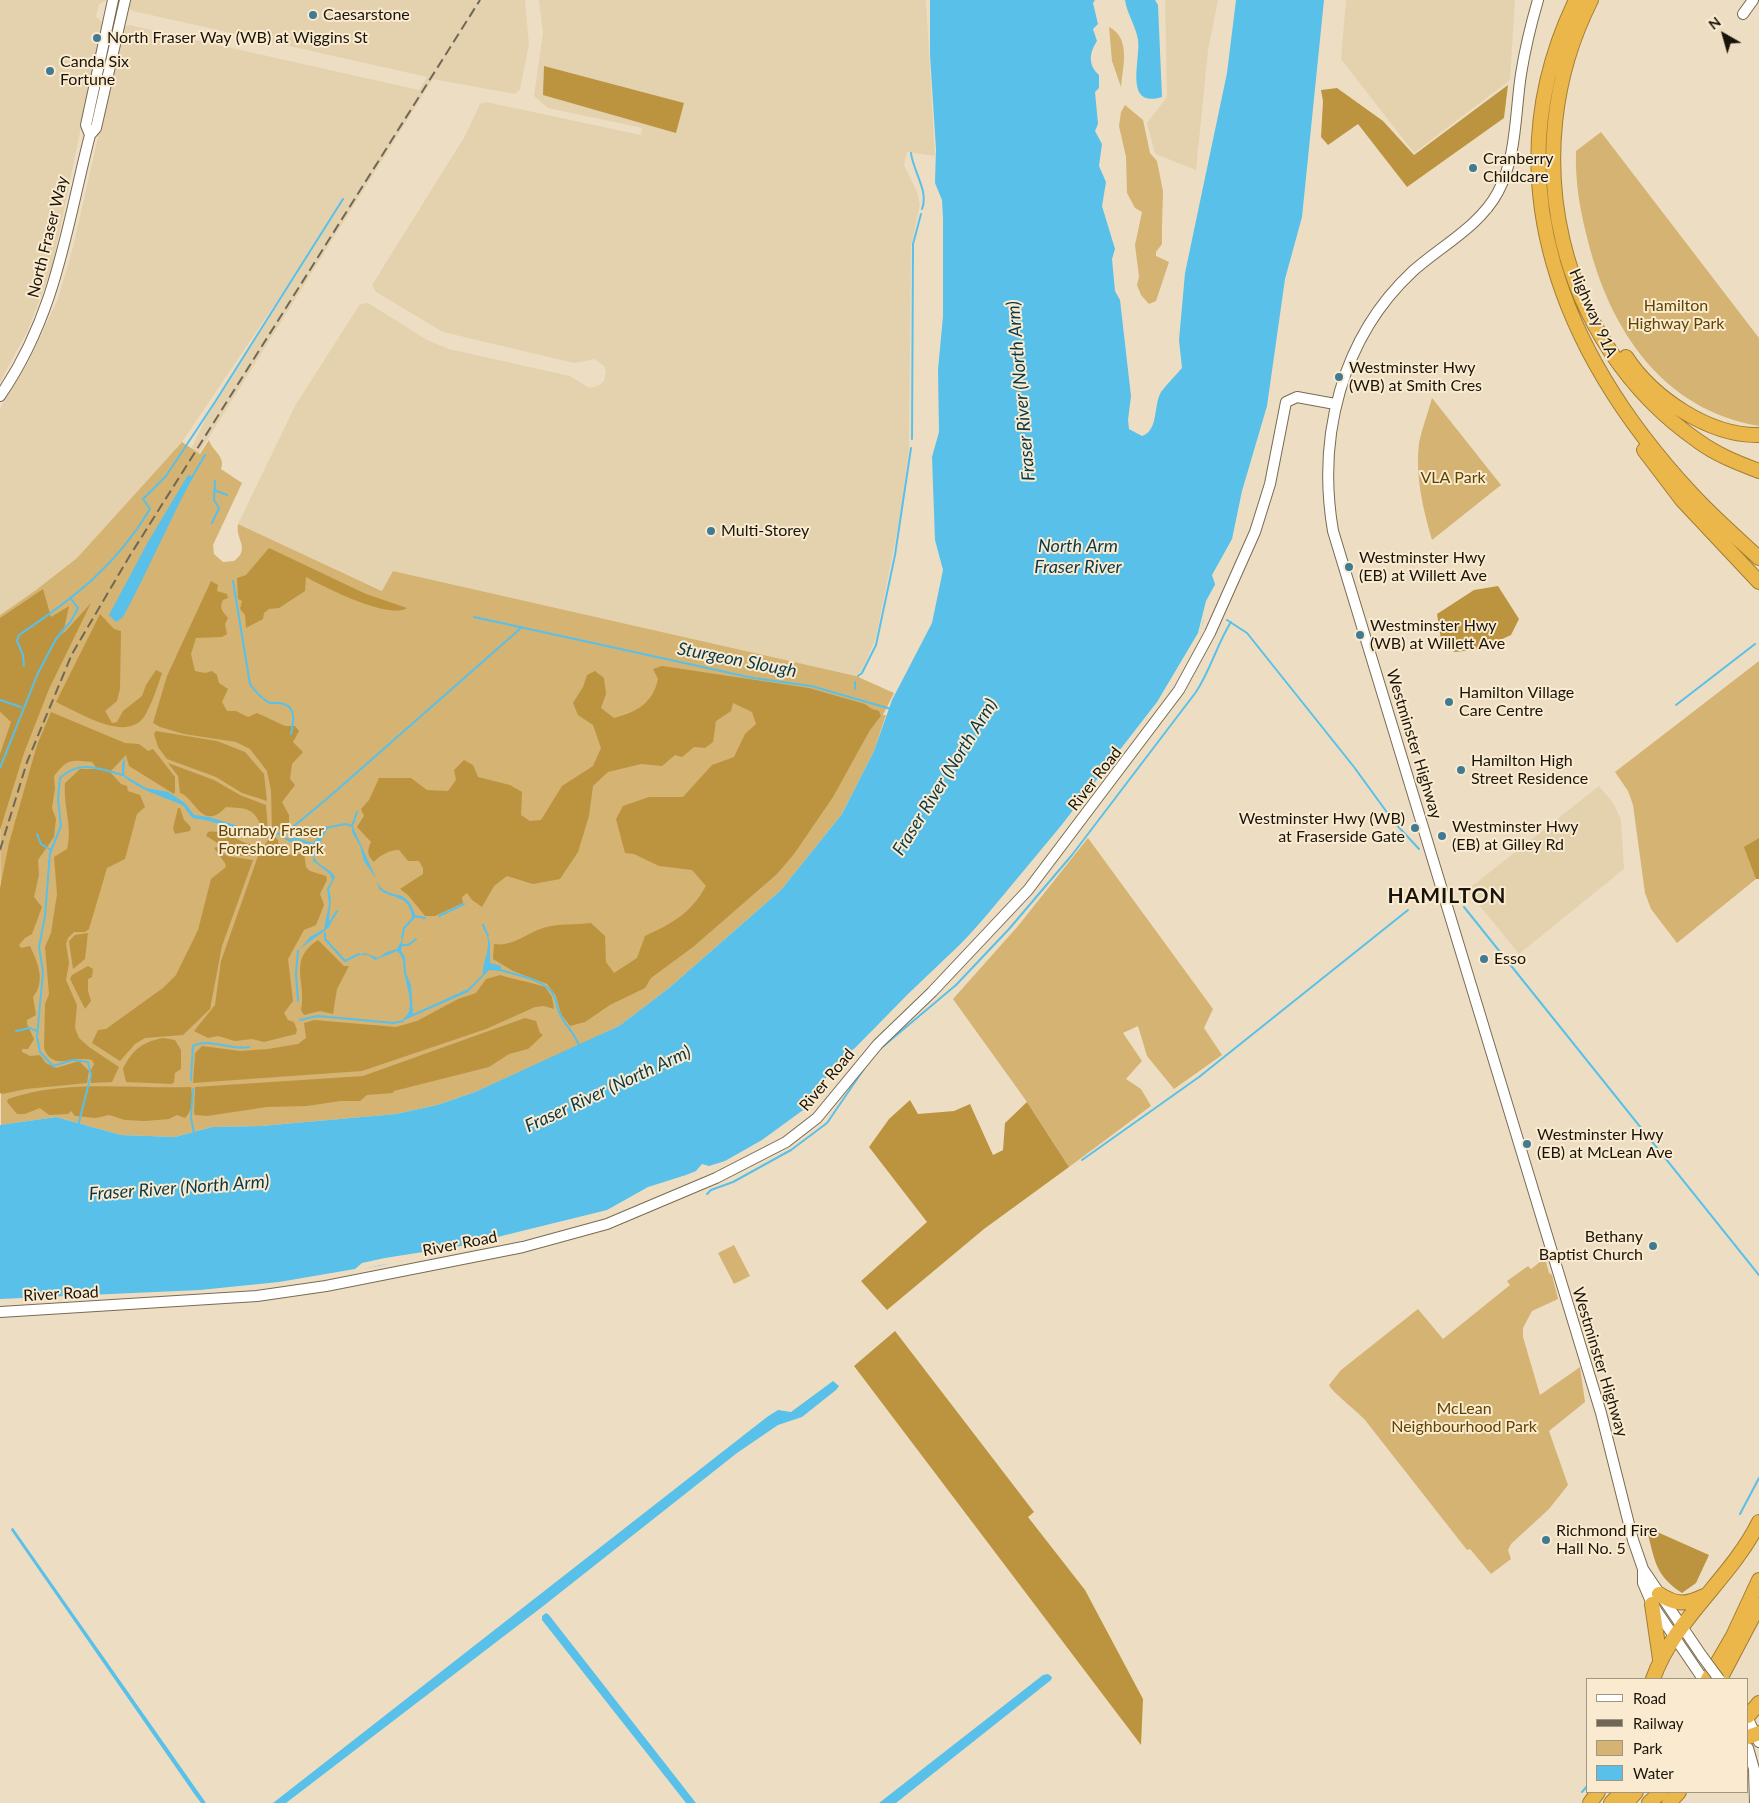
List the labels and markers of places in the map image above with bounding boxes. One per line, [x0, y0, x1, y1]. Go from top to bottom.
place label: Caesarstone [323, 5, 410, 25]
marker: Caesarstone [307, 9, 319, 21]
place label: North Fraser Way (WB) at Wiggins St [107, 28, 368, 48]
marker: North Fraser Way (WB) at Wiggins St [91, 32, 103, 44]
place label: Canda Six Fortune [60, 52, 129, 90]
marker: Canda Six Fortune [44, 65, 56, 77]
place label: Cranberry Childcare [1483, 149, 1554, 187]
marker: Cranberry Childcare [1467, 162, 1479, 174]
place label: Westminster Hwy (WB) at Smith Cres [1349, 358, 1482, 396]
marker: Westminster Hwy (WB) at Smith Cres [1333, 371, 1345, 383]
place label: Multi-Storey [721, 521, 809, 541]
marker: Multi-Storey [705, 525, 717, 537]
place label: Westminster Hwy (EB) at Willett Ave [1359, 548, 1487, 586]
marker: Westminster Hwy (EB) at Willett Ave [1343, 561, 1355, 573]
place label: Westminster Hwy (WB) at Willett Ave [1370, 616, 1505, 654]
marker: Westminster Hwy (WB) at Willett Ave [1354, 629, 1366, 641]
place label: Hamilton Village Care Centre [1459, 683, 1574, 721]
marker: Hamilton Village Care Centre [1443, 696, 1455, 708]
place label: Hamilton High Street Residence [1471, 751, 1588, 789]
marker: Hamilton High Street Residence [1455, 764, 1467, 776]
place label: Westminster Hwy (WB) at Fraserside Gate [1239, 809, 1405, 847]
place label: Westminster Hwy (EB) at Gilley Rd [1452, 817, 1579, 855]
marker: Westminster Hwy (WB) at Fraserside Gate [1409, 822, 1421, 834]
marker: Westminster Hwy (EB) at Gilley Rd [1436, 830, 1448, 842]
place label: Esso [1494, 949, 1526, 969]
marker: Esso [1478, 953, 1490, 965]
place label: Westminster Hwy (EB) at McLean Ave [1537, 1125, 1673, 1163]
marker: Westminster Hwy (EB) at McLean Ave [1521, 1138, 1533, 1150]
place label: Bethany Baptist Church [1539, 1227, 1643, 1265]
marker: Bethany Baptist Church [1647, 1240, 1659, 1252]
place label: Richmond Fire Hall No. 5 [1556, 1521, 1657, 1559]
marker: Richmond Fire Hall No. 5 [1540, 1534, 1552, 1546]

